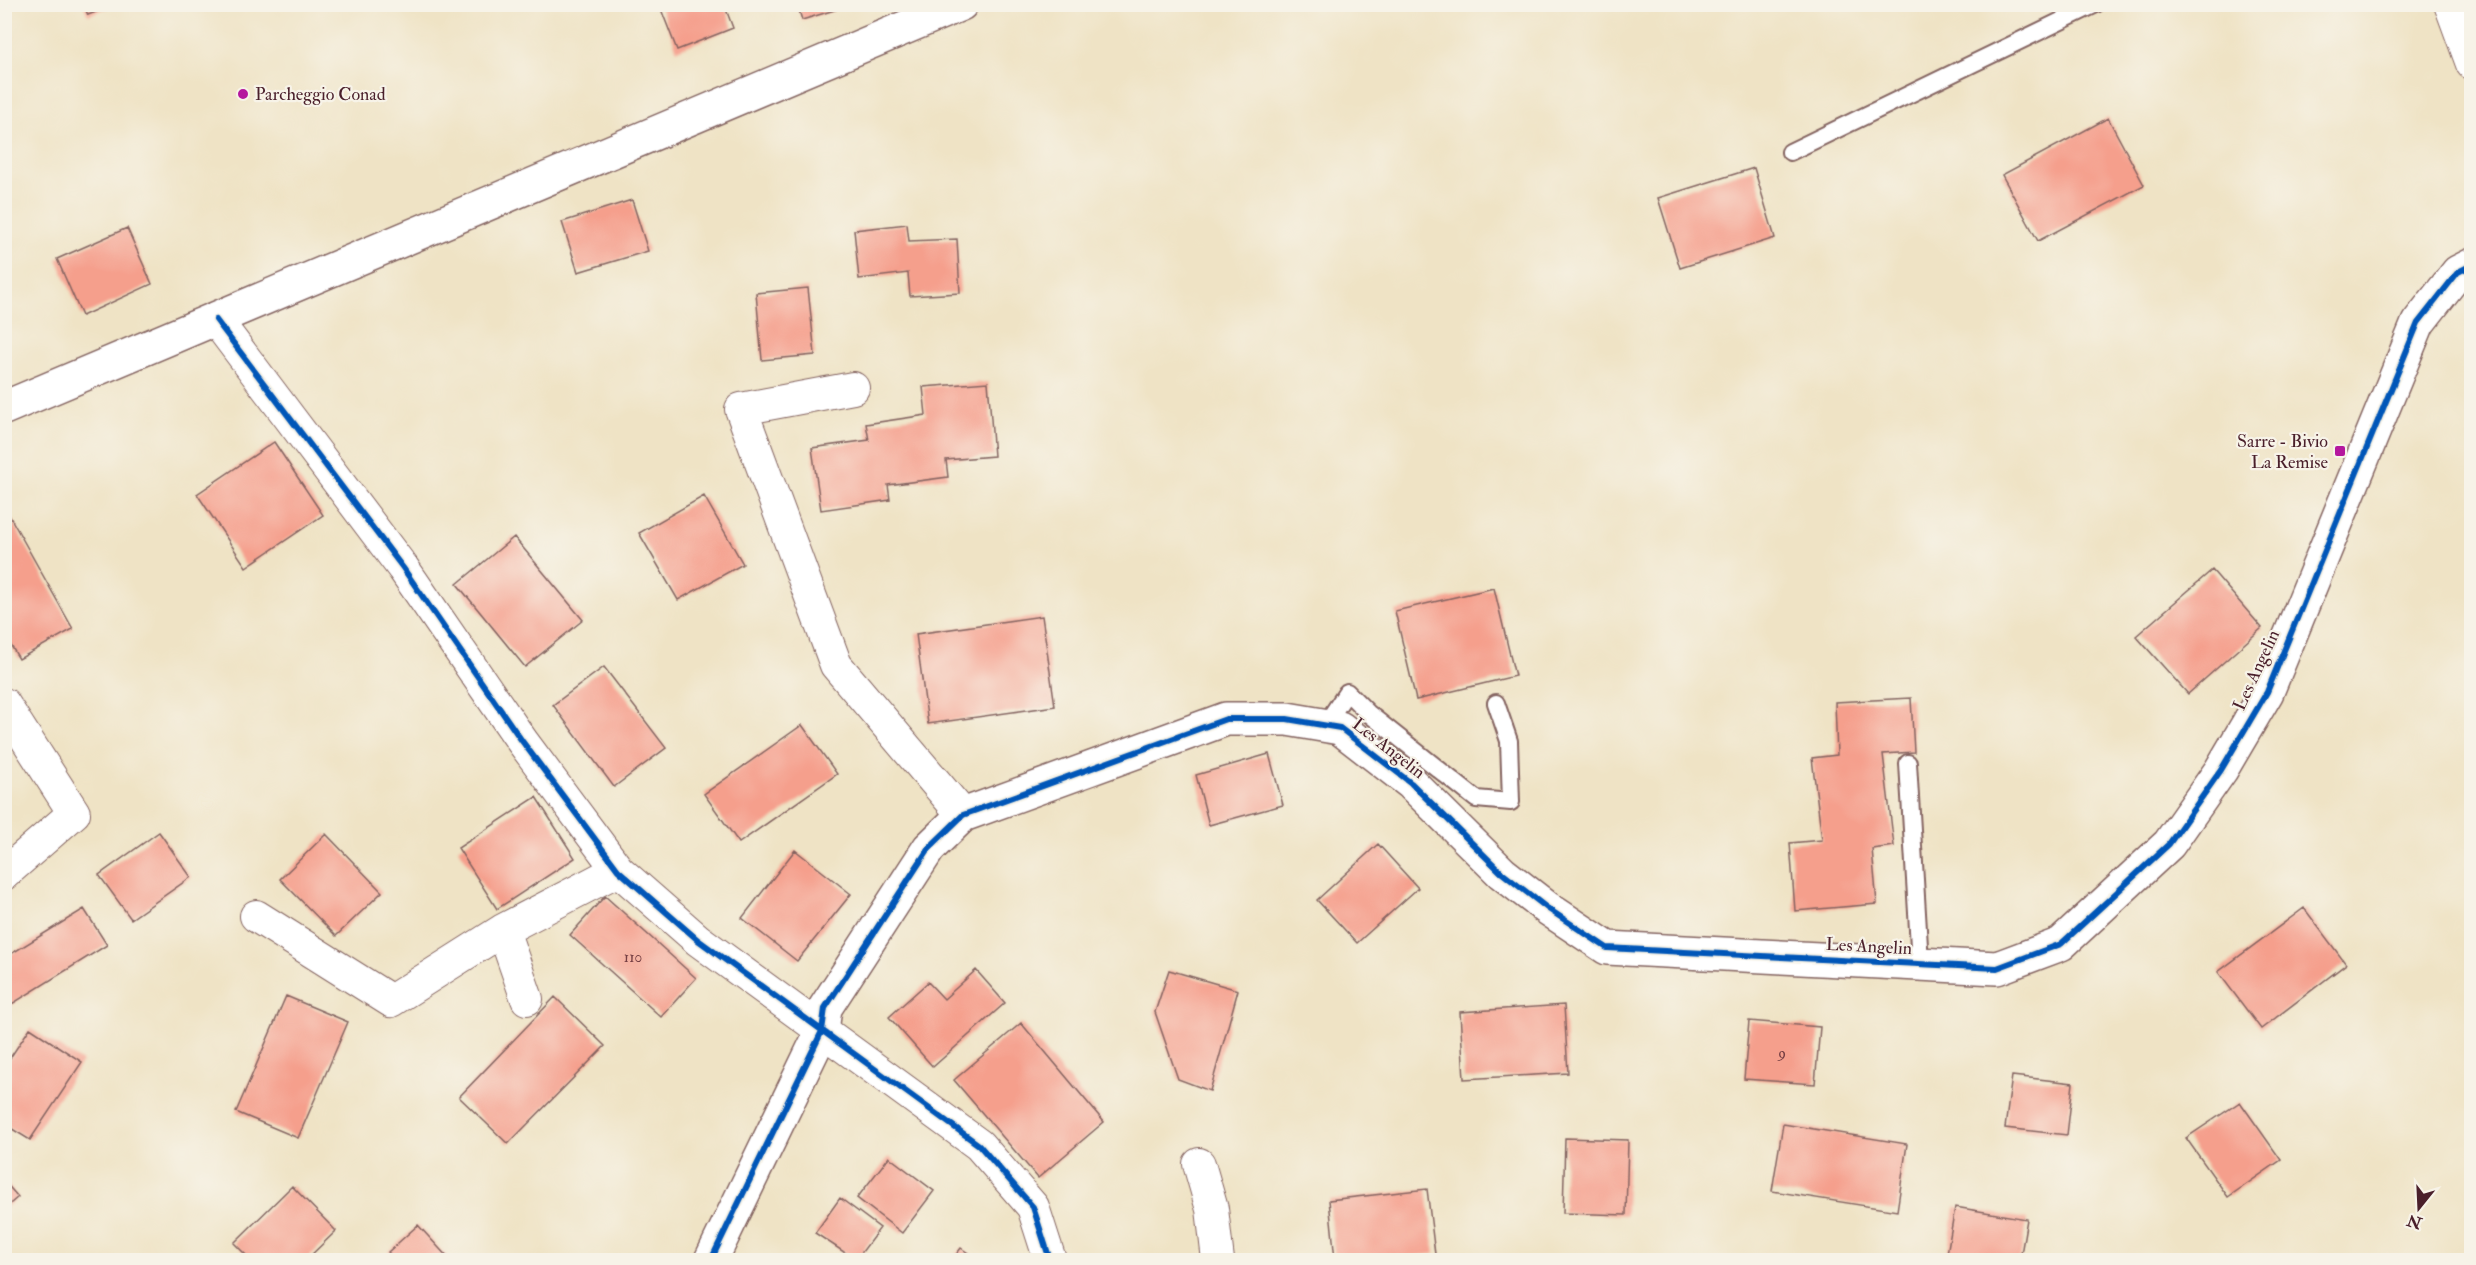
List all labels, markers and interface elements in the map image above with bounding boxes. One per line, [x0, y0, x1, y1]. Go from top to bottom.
place label: Parcheggio Conad [255, 83, 386, 106]
marker: Parcheggio Conad [236, 87, 250, 101]
place label: Sarre - Bivio La Remise [2237, 430, 2328, 474]
marker: Sarre - Bivio La Remise [2333, 444, 2347, 458]
street label: Les Angelin [2228, 626, 2285, 714]
street label: Les Angelin [1348, 713, 1430, 784]
street label: Les Angelin [1825, 933, 1913, 960]
house number: 110 [624, 948, 642, 967]
house number: 9 [1777, 1044, 1786, 1063]
north arrow [2389, 1178, 2449, 1238]
text: N [2404, 1209, 2426, 1233]

